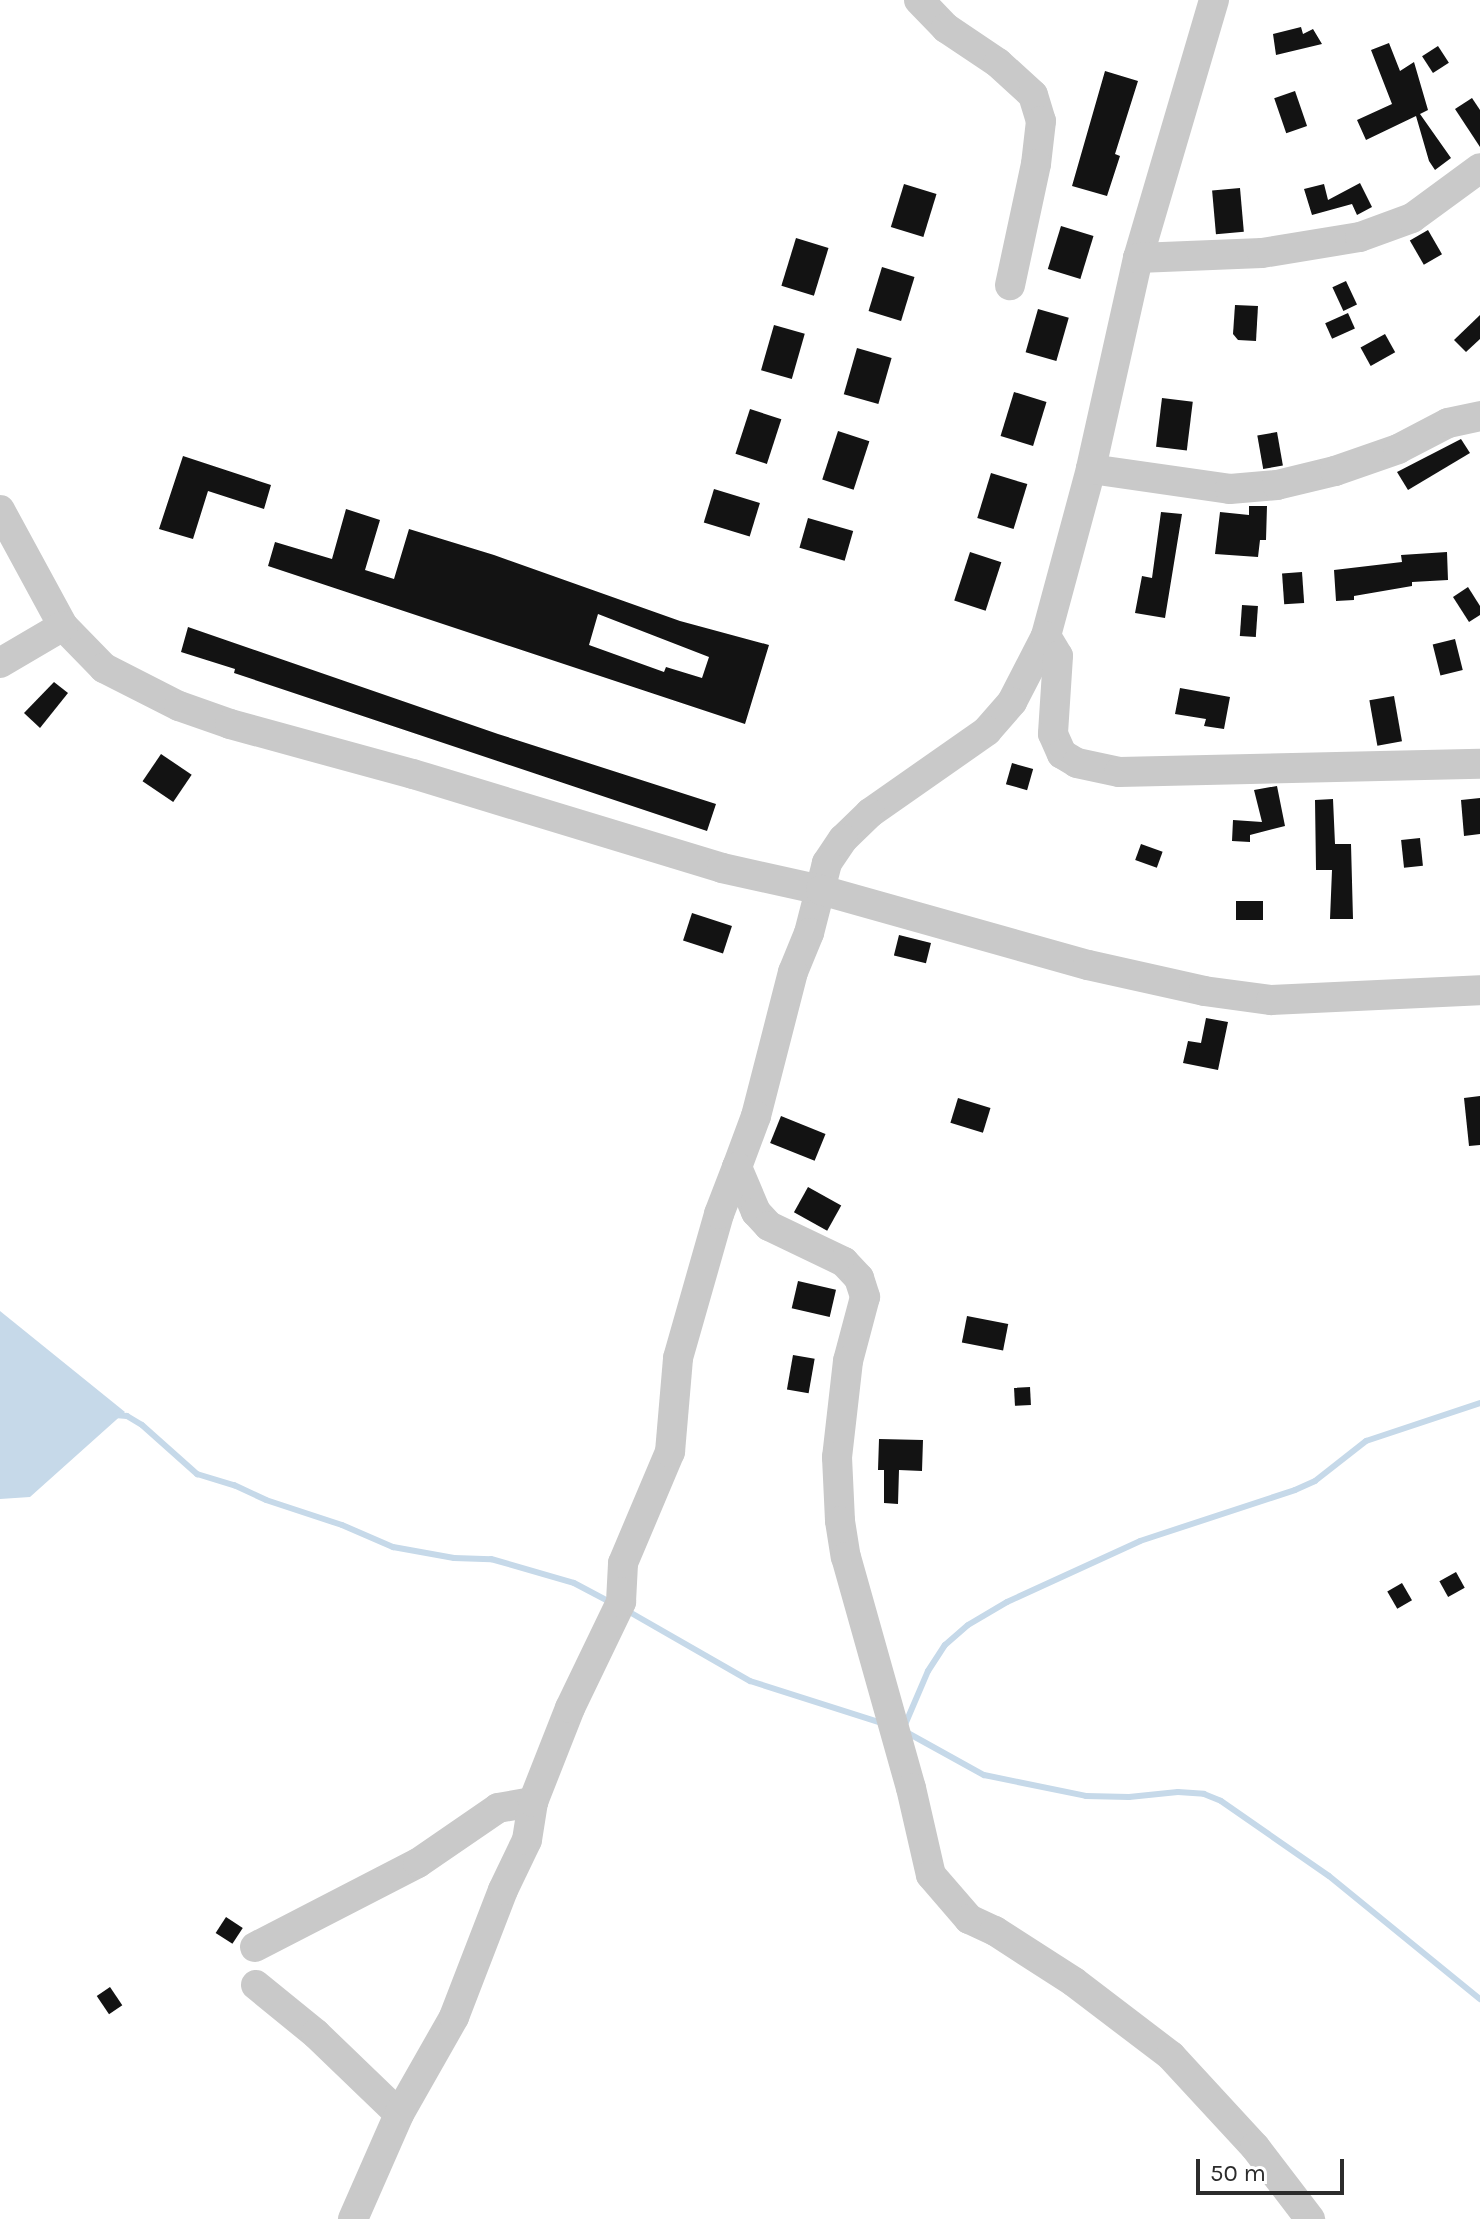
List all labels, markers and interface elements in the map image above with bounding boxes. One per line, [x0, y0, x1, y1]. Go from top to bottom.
scale bar [1200, 2143, 1348, 2193]
text: 50 m [1210, 2159, 1266, 2187]

